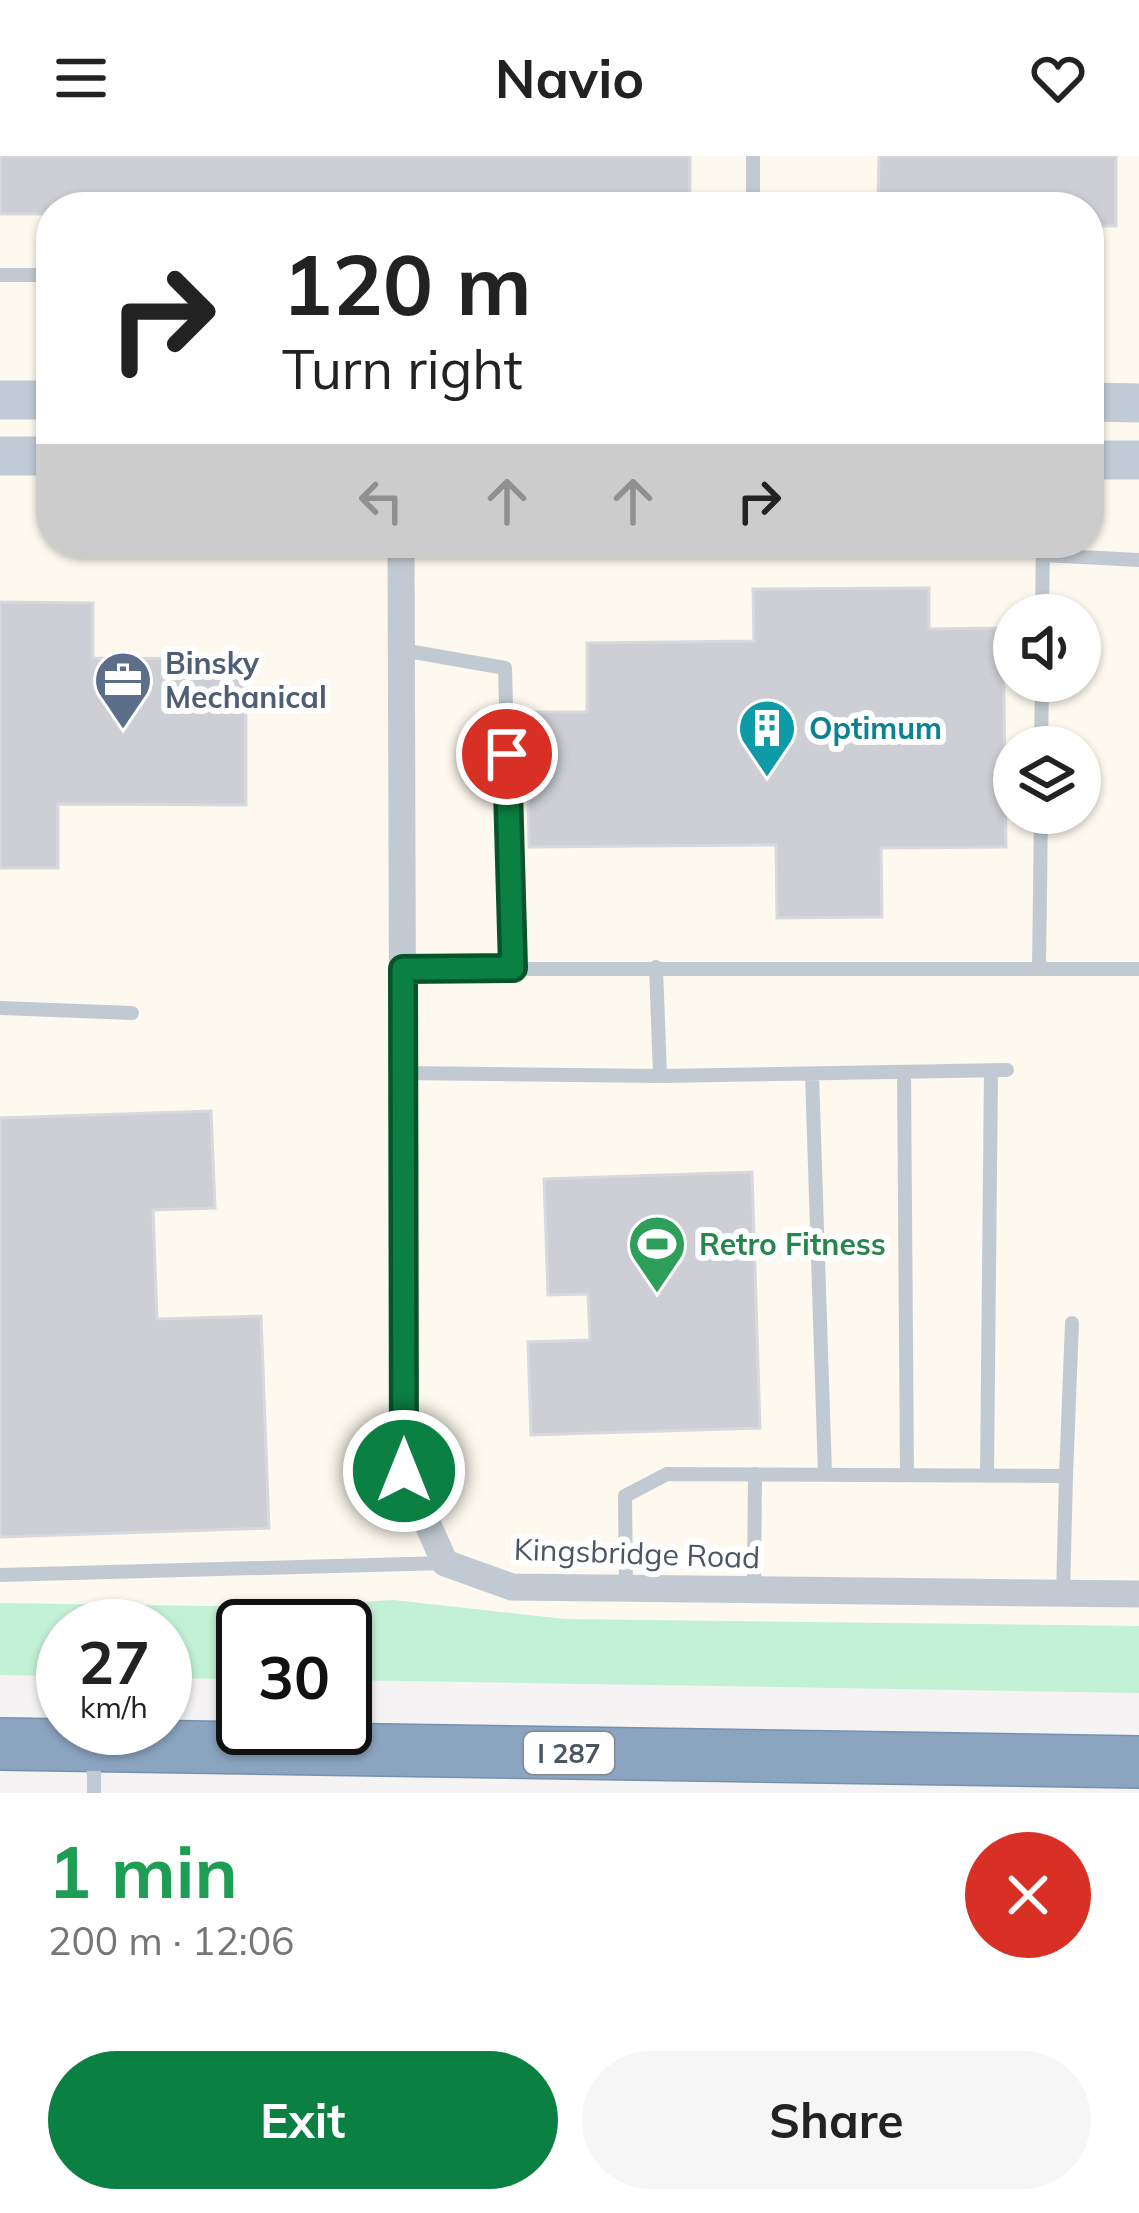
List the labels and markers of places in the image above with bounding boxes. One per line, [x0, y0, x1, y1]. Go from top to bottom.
place label: Binsky Mechanical [165, 644, 327, 716]
office icon: Binsky Mechanical [92, 649, 154, 731]
building icon: Optimum [736, 697, 798, 779]
pin [456, 703, 558, 805]
place label: Optimum [809, 709, 942, 747]
sports icon: Retro Fitness [626, 1213, 688, 1295]
place label: Retro Fitness [699, 1225, 886, 1263]

